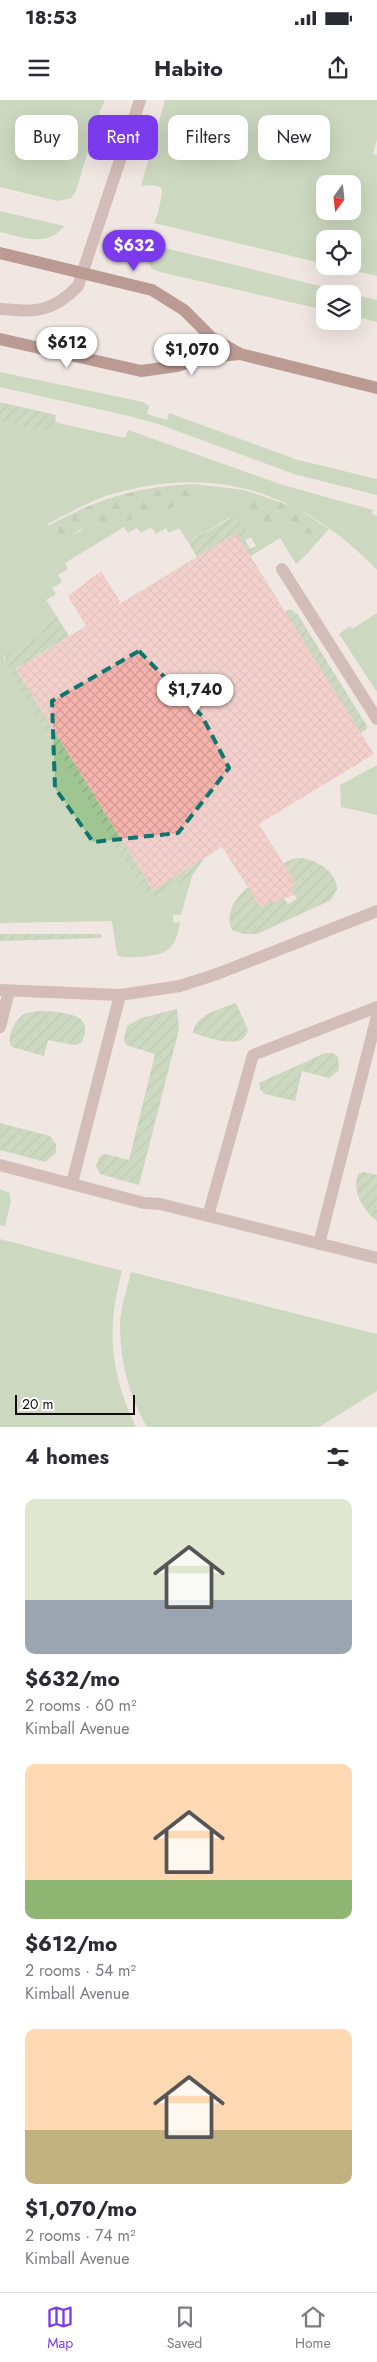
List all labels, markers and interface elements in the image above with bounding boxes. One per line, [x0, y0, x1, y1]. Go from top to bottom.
text: 18:53 [25, 4, 77, 31]
text: Habito [154, 52, 223, 84]
icon: menu [25, 54, 53, 82]
icon: share [324, 54, 352, 82]
chip: Buy [15, 115, 78, 160]
chip: Rent [88, 115, 158, 160]
chip: Filters [168, 115, 248, 160]
chip: New [258, 115, 330, 160]
north arrow [316, 175, 361, 220]
map controls [316, 175, 361, 330]
pin: $632 [104, 230, 164, 272]
button: locate [316, 230, 361, 275]
text: $632 [113, 234, 155, 257]
button: layers [316, 285, 361, 330]
pin: $612 [37, 326, 97, 369]
text: $612 [47, 331, 87, 354]
pin: $1,070 [151, 334, 233, 376]
text: $1,070 [165, 338, 219, 361]
pin: $1,740 [154, 674, 236, 716]
text: $1,740 [168, 678, 222, 701]
scale bar [15, 1392, 135, 1415]
text: 20 m [22, 1394, 54, 1414]
text: 4 homes [25, 1442, 109, 1472]
icon: filters [324, 1443, 352, 1471]
icon: home [144, 1532, 234, 1622]
text: $632/mo [25, 1664, 120, 1694]
text: 2 rooms · 60 m² [25, 1694, 137, 1717]
text: Kimball Avenue [25, 1717, 130, 1740]
icon: home [144, 1797, 234, 1887]
text: $612/mo [25, 1929, 117, 1959]
text: 2 rooms · 54 m² [25, 1959, 136, 1982]
text: Kimball Avenue [25, 1982, 130, 2005]
icon: home [144, 2062, 234, 2152]
text: $1,070/mo [25, 2194, 137, 2224]
text: 2 rooms · 74 m² [25, 2224, 136, 2247]
text: Kimball Avenue [25, 2247, 130, 2270]
tab: Map [46, 2303, 74, 2353]
tab: Saved [167, 2303, 202, 2353]
tab: Home [295, 2303, 331, 2353]

